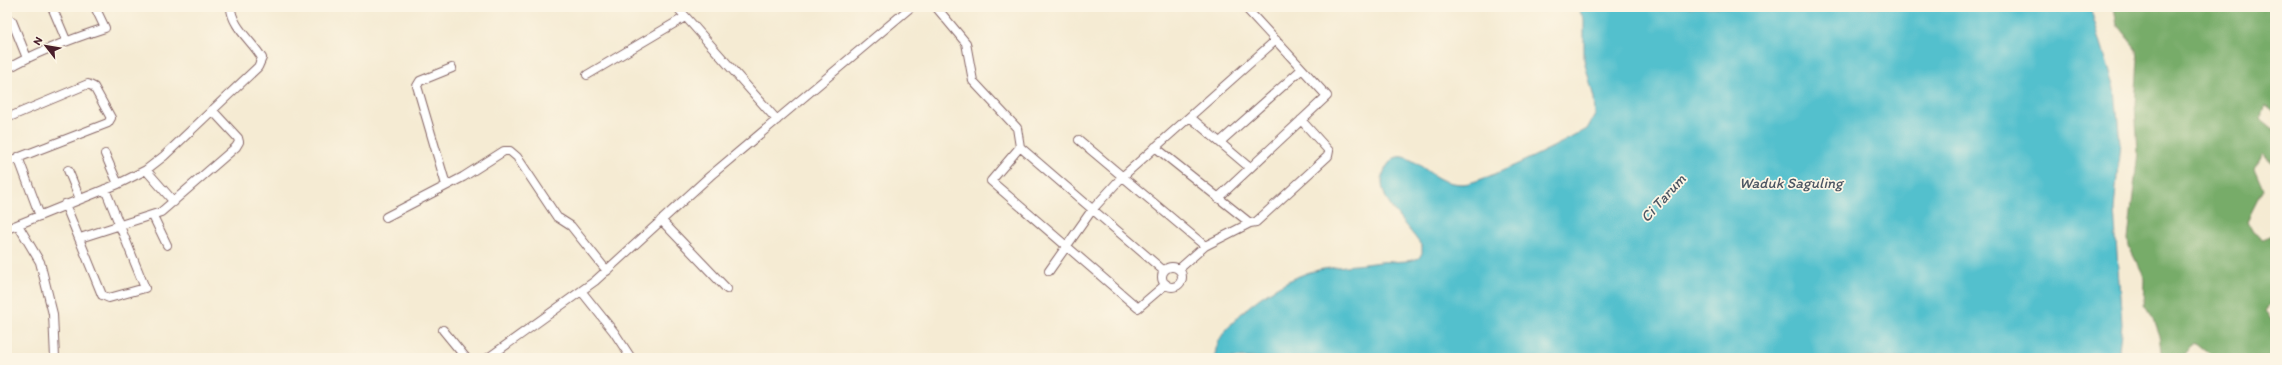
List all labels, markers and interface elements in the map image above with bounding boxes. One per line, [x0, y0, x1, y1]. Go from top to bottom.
north arrow [26, 26, 66, 66]
text: N [30, 35, 45, 48]
water label: Ci Tarum [1637, 169, 1690, 226]
water label: Waduk Saguling [1739, 174, 1845, 192]

